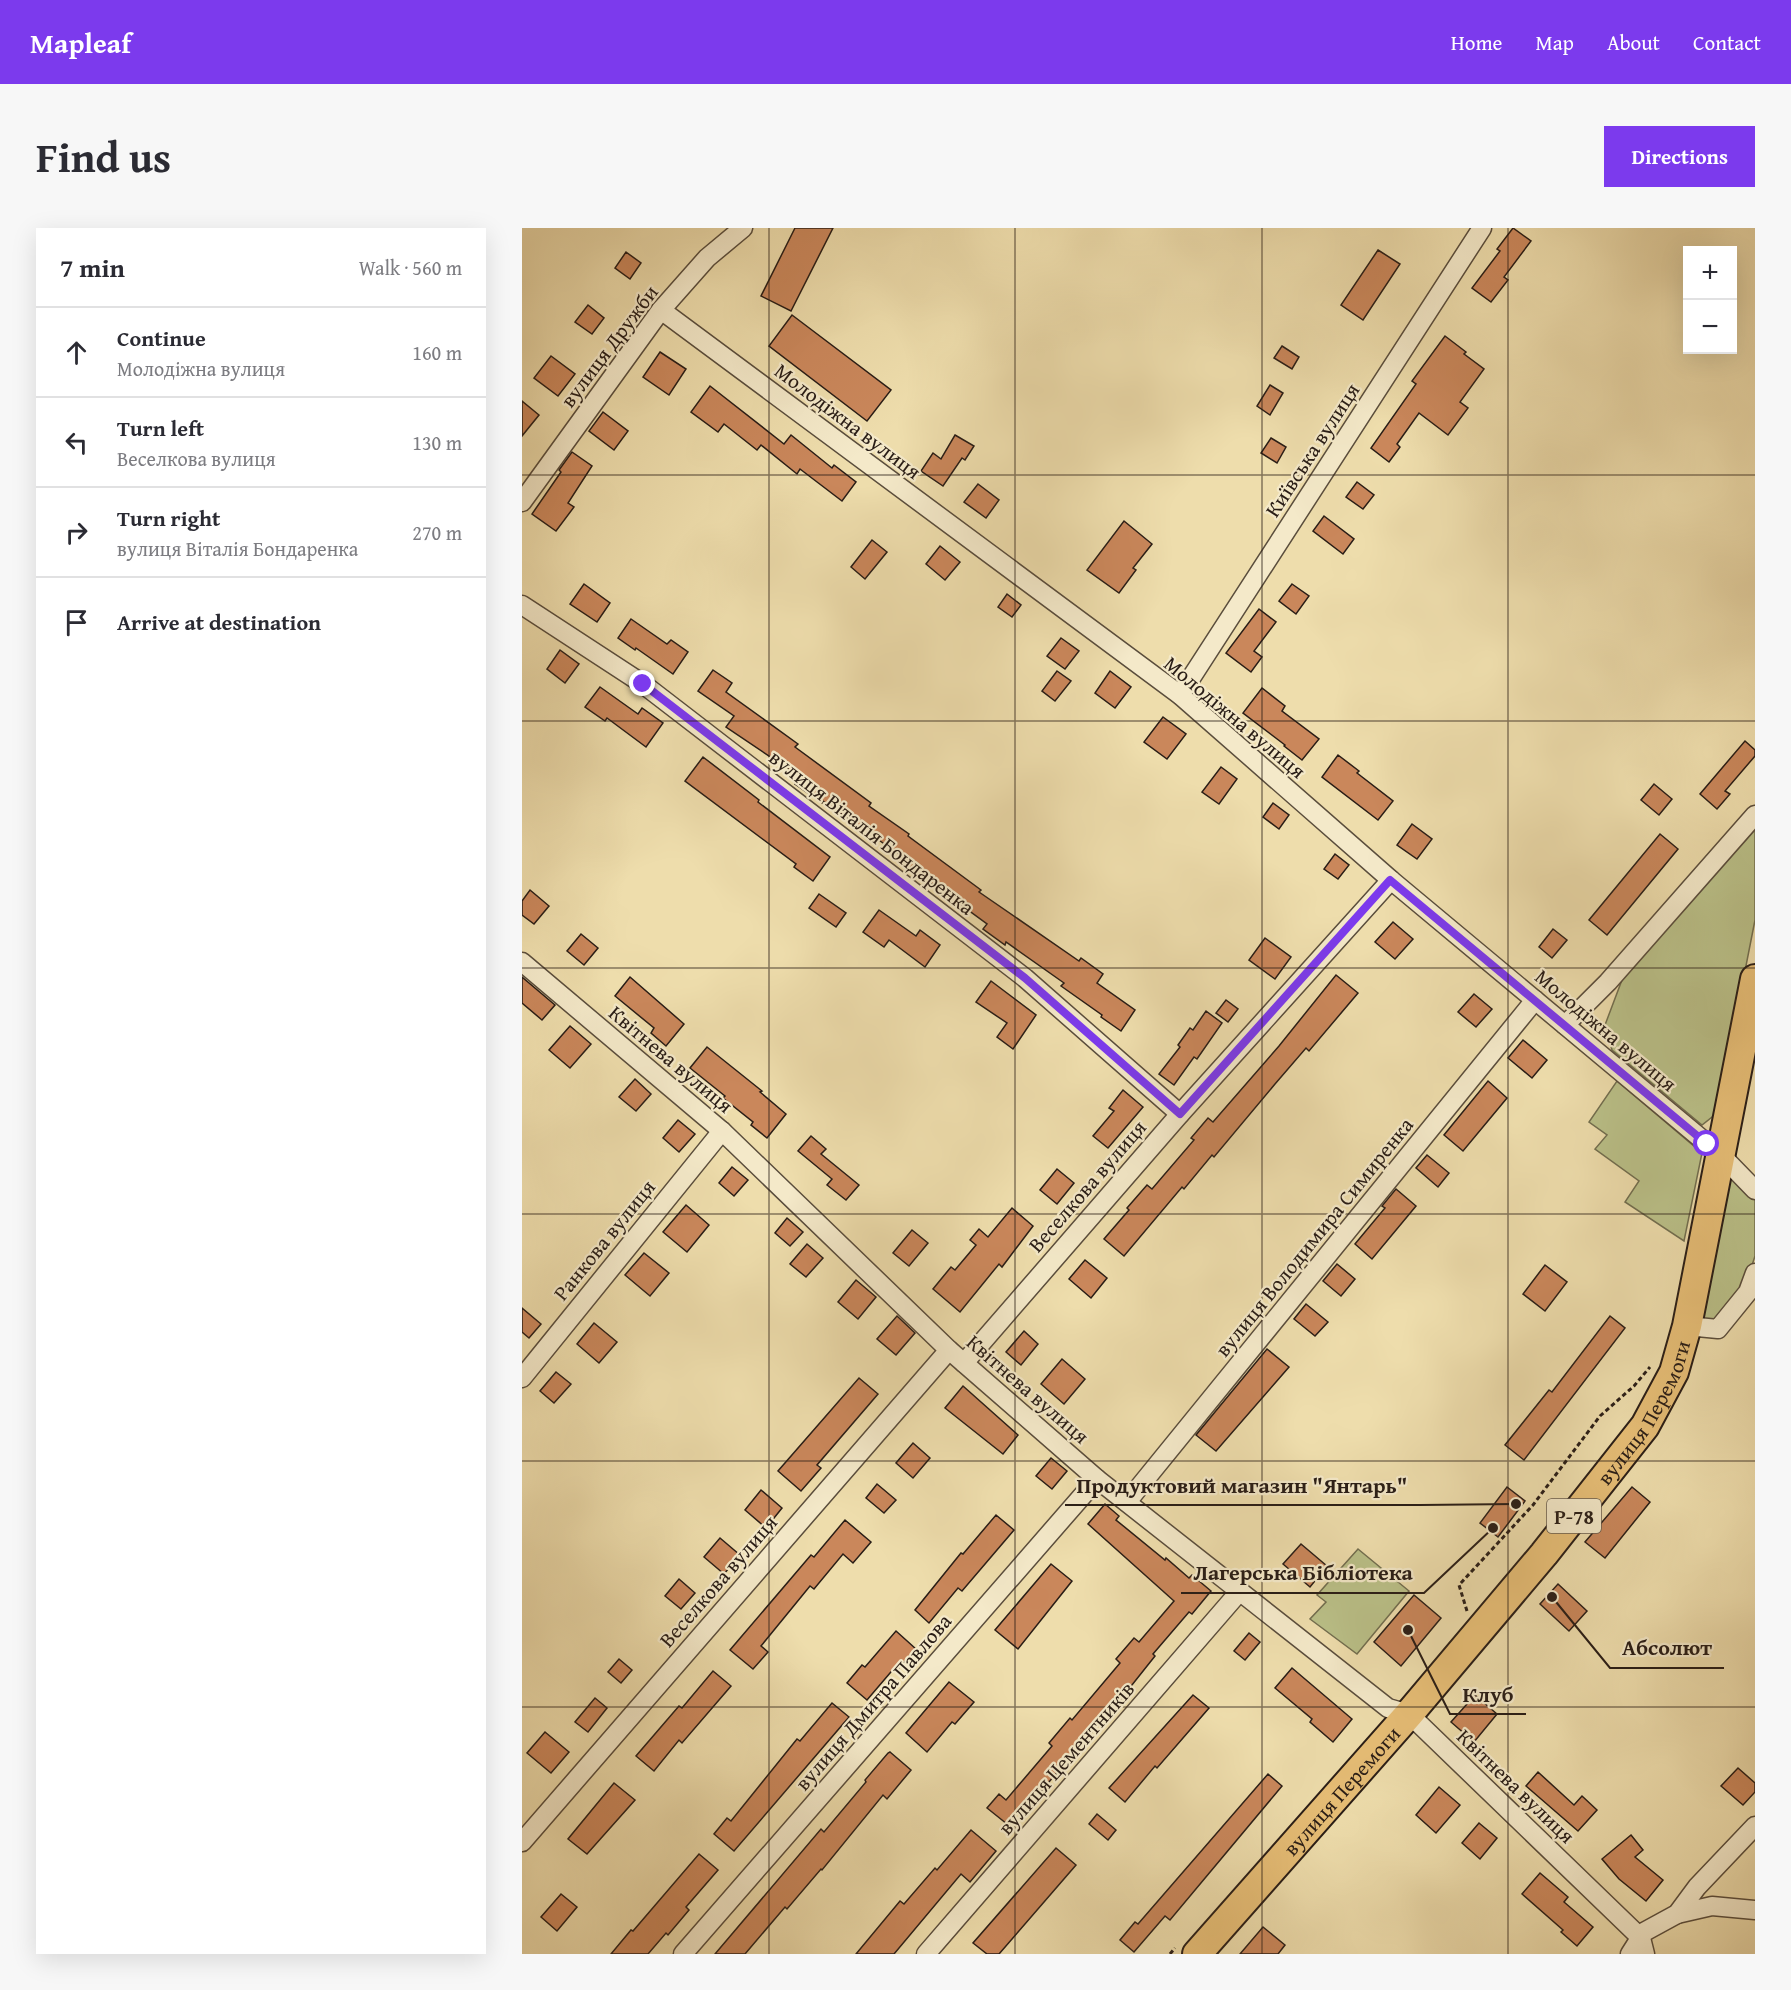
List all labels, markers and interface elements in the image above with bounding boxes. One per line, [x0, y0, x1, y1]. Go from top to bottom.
text: Mapleaf [30, 22, 131, 63]
text: Home [1451, 27, 1502, 58]
text: Map [1535, 27, 1574, 58]
text: About [1607, 27, 1660, 58]
text: Contact [1693, 27, 1761, 58]
text: Find us [36, 126, 171, 187]
button: Directions [1604, 126, 1755, 187]
map controls [1683, 246, 1737, 354]
button: + [1683, 246, 1737, 300]
text: 7 min [60, 248, 125, 287]
text: Walk · 560 m [359, 253, 462, 282]
street label: вулиця Дружби [553, 278, 665, 414]
button: − [1683, 300, 1737, 354]
text: Continue [117, 322, 206, 354]
icon: ahead [60, 336, 93, 369]
text: 160 m [412, 338, 462, 367]
text: Молодіжна вулиця [117, 354, 285, 383]
street label: Молодіжна вулиця [768, 356, 928, 487]
street label: Київська вулиця [1257, 377, 1367, 523]
text: Turn left [117, 412, 204, 444]
icon: left [60, 426, 93, 459]
text: 130 m [412, 428, 462, 457]
text: Веселкова вулиця [117, 444, 276, 473]
text: Turn right [117, 502, 220, 534]
icon: right [60, 516, 93, 549]
text: 270 m [412, 518, 462, 547]
text: вулиця Віталія Бондаренка [117, 534, 358, 563]
icon: arrive [60, 606, 93, 639]
text: Arrive at destination [117, 606, 321, 638]
street label: Молодіжна вулиця [1157, 648, 1313, 786]
route end [629, 670, 655, 696]
street label: вулиця Віталія Бондаренка [763, 742, 981, 922]
street label: Молодіжна вулиця [1528, 961, 1684, 1099]
street label: Квітнева вулиця [602, 998, 740, 1120]
street label: вулиця Володимира Симиренка [1207, 1111, 1421, 1363]
street label: Веселкова вулиця [1021, 1113, 1154, 1259]
route start [1693, 1130, 1719, 1156]
street label: Ранкова вулиця [546, 1173, 663, 1307]
street label: Квітнева вулиця [960, 1327, 1096, 1451]
street label: вулиця Перемоги [1589, 1337, 1698, 1491]
callout: Продуктовий магазин "Янтарь" [1065, 1465, 1420, 1505]
text: Продуктовий магазин "Янтарь" [1076, 1469, 1408, 1501]
road number: Р-78 [1547, 1499, 1601, 1533]
street label: Веселкова вулиця [652, 1508, 785, 1654]
callout: Лагерська Бібліотека [1181, 1553, 1424, 1593]
text: Лагерська Бібліотека [1193, 1556, 1414, 1588]
street label: вулиця Дмитра Павлова [787, 1607, 959, 1797]
callout: Абсолют [1610, 1628, 1724, 1668]
text: Абсолют [1622, 1631, 1712, 1663]
street label: вулиця Цементників [990, 1674, 1142, 1842]
callout: Клуб [1450, 1674, 1526, 1714]
text: Клуб [1462, 1678, 1514, 1710]
street label: вулиця Перемоги [1275, 1719, 1407, 1862]
street label: Квітнева вулиця [1450, 1721, 1582, 1851]

